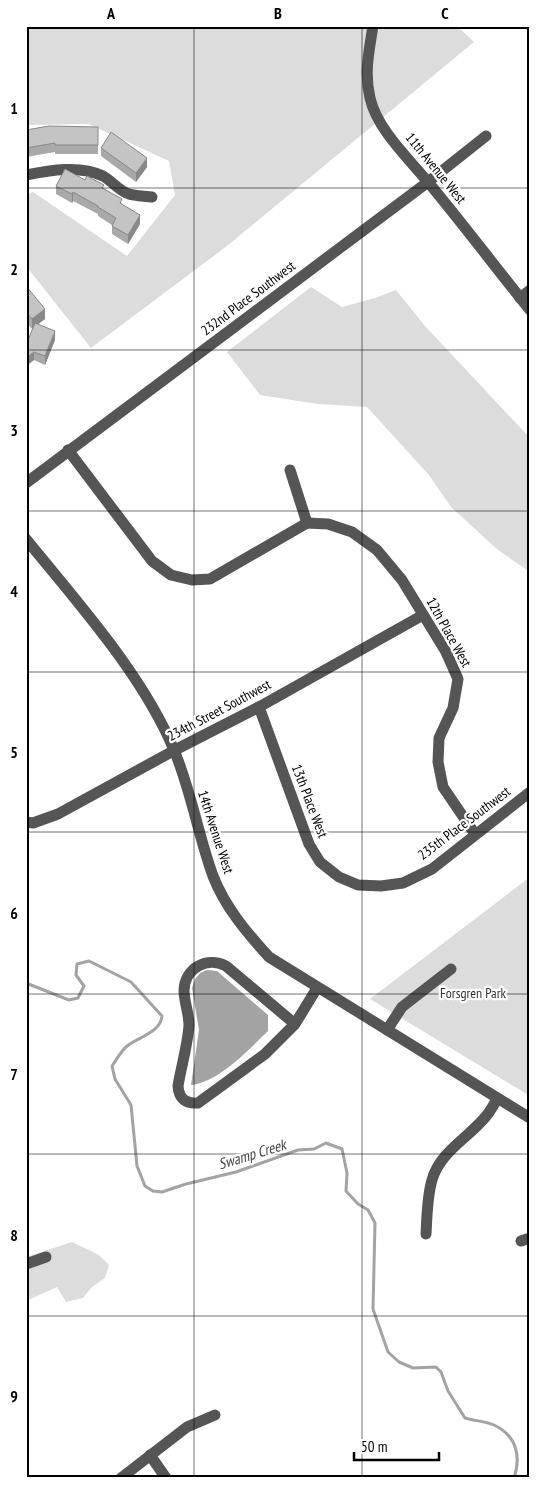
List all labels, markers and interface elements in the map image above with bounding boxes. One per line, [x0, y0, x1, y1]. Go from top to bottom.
text: A [106, 3, 116, 23]
text: B [274, 3, 282, 23]
text: C [441, 3, 449, 23]
text: 1 [10, 98, 18, 118]
street label: 11th Avenue West [402, 129, 470, 207]
street label: 232nd Place Southwest [197, 257, 299, 339]
text: 2 [10, 259, 18, 279]
text: 3 [10, 420, 18, 440]
text: 4 [10, 581, 18, 601]
street label: 12th Place West [422, 594, 476, 670]
street label: 234th Street Southwest [164, 675, 274, 745]
text: 5 [10, 742, 18, 762]
street label: 13th Place West [288, 762, 332, 840]
street label: 235th Place Southwest [414, 782, 514, 864]
street label: 14th Avenue West [194, 788, 238, 876]
text: 6 [10, 903, 18, 923]
park label: Forsgren Park [440, 984, 507, 1002]
text: 7 [10, 1064, 18, 1084]
water label: Swamp Creek [216, 1134, 290, 1173]
text: 8 [10, 1225, 18, 1245]
text: 9 [10, 1386, 18, 1406]
scale bar [354, 1429, 438, 1461]
text: 50 m [361, 1437, 387, 1456]

